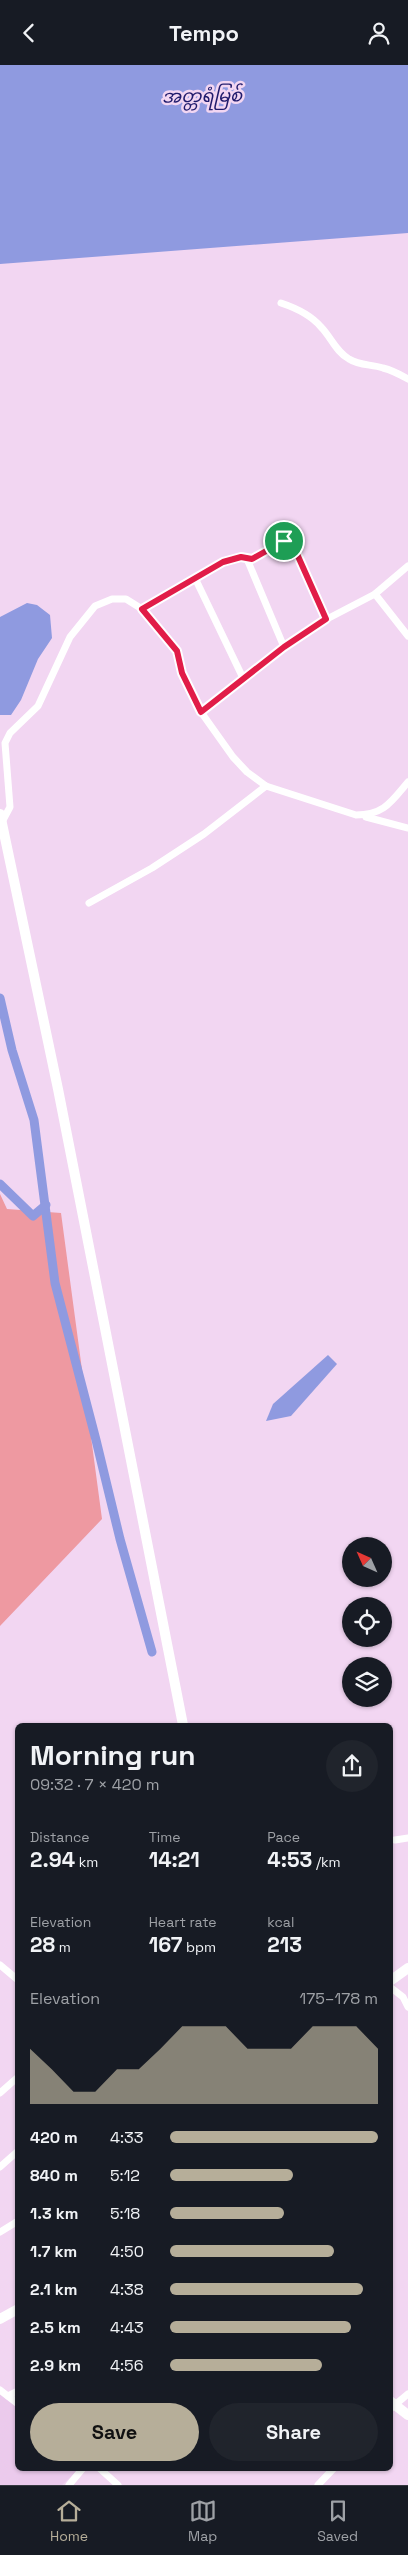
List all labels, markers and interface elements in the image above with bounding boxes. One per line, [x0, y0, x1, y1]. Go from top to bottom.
icon: back [15, 19, 43, 47]
text: Tempo [169, 19, 239, 47]
icon: person [365, 19, 393, 47]
water label: အတ္တရံမြစ် [162, 82, 244, 112]
pin [263, 520, 305, 562]
icon: arrive [270, 527, 298, 555]
north arrow [342, 1537, 392, 1587]
map controls [342, 1537, 392, 1707]
button: locate [342, 1597, 392, 1647]
button: layers [342, 1657, 392, 1707]
text: Morning run [30, 1737, 195, 1773]
button: share [326, 1740, 378, 1792]
text: 09:32 · 7 × 420 m [30, 1774, 160, 1795]
text: Distance [30, 1828, 90, 1846]
text: Time [149, 1828, 181, 1846]
text: Pace [267, 1828, 300, 1846]
text: 2.94 [30, 1846, 75, 1873]
text: 14:21 [149, 1846, 200, 1873]
text: 4:53 [267, 1846, 312, 1873]
text: km [75, 1853, 98, 1871]
text: /km [312, 1853, 341, 1871]
text: Elevation [30, 1913, 91, 1931]
text: Heart rate [149, 1913, 217, 1931]
text: kcal [267, 1913, 294, 1931]
text: 28 [30, 1931, 55, 1958]
text: 167 [149, 1931, 182, 1958]
text: 213 [267, 1931, 302, 1958]
text: m [55, 1938, 71, 1956]
text: bpm [182, 1938, 216, 1956]
text: Elevation [30, 1988, 100, 2009]
text: 175–178 m [299, 1988, 378, 2009]
text: 420 m [30, 2127, 78, 2148]
text: 4:33 [110, 2127, 143, 2148]
text: 840 m [30, 2165, 78, 2186]
text: 5:12 [110, 2165, 140, 2186]
text: 1.3 km [30, 2203, 78, 2224]
text: 5:18 [110, 2203, 140, 2224]
text: 1.7 km [30, 2241, 77, 2262]
text: 4:50 [110, 2241, 144, 2262]
text: 2.1 km [30, 2279, 77, 2300]
text: 4:38 [110, 2279, 144, 2300]
text: 2.5 km [30, 2317, 81, 2338]
text: 4:43 [110, 2317, 144, 2338]
text: 2.9 km [30, 2355, 81, 2376]
text: 4:56 [110, 2355, 143, 2376]
button: Save [30, 2403, 199, 2461]
button: Share [209, 2403, 378, 2461]
tab: Home [50, 2497, 88, 2545]
tab: Map [188, 2497, 217, 2545]
tab: Saved [317, 2497, 358, 2545]

